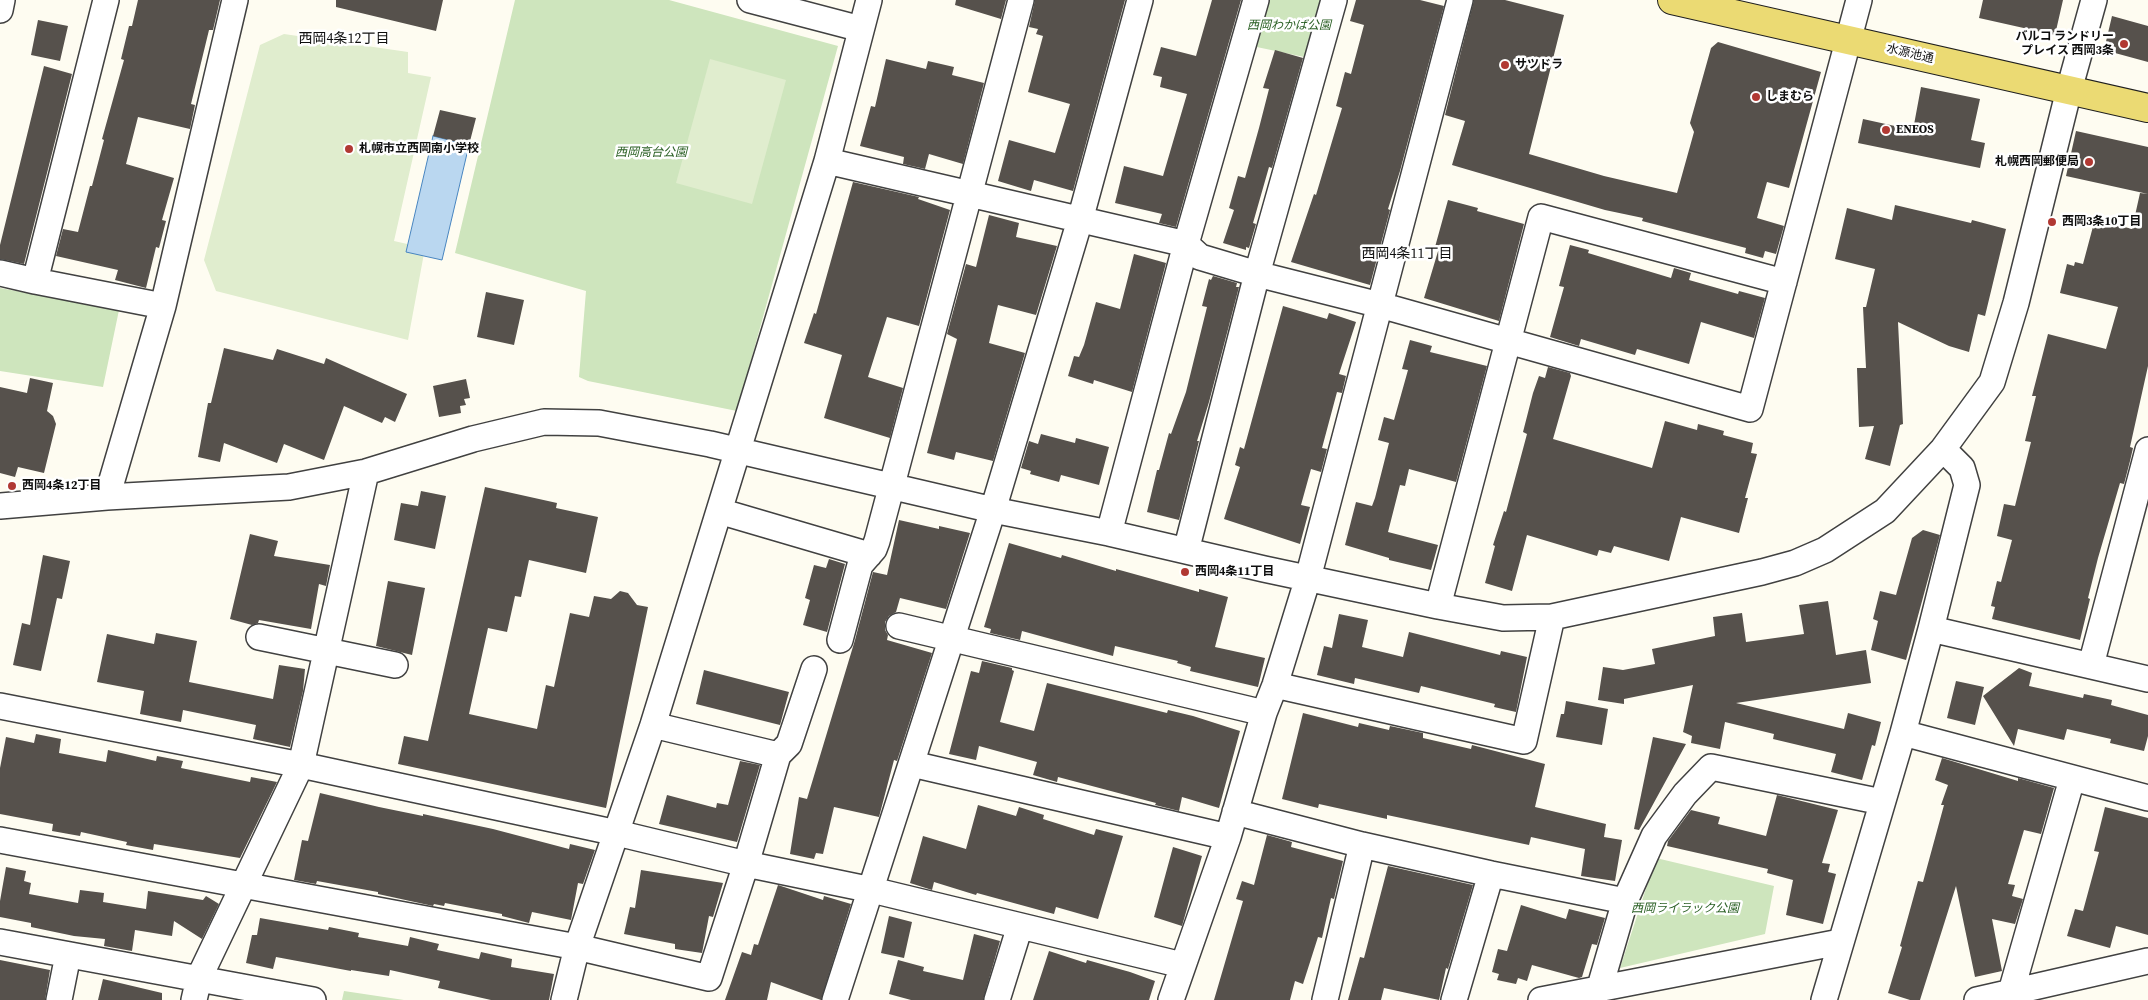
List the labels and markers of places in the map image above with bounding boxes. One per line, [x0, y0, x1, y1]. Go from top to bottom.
place label: バルコ ランドリー プレイス 西岡3条 [2015, 30, 2114, 58]
marker: バルコ ランドリー プレイス 西岡3条 [2118, 38, 2130, 50]
place label: サツドラ [1515, 58, 1563, 72]
marker: サツドラ [1499, 59, 1511, 71]
place label: しまむら [1766, 90, 1814, 104]
marker: しまむら [1750, 91, 1762, 103]
place label: ENEOS [1896, 123, 1934, 137]
marker: ENEOS [1880, 124, 1892, 136]
place label: 札幌市立西岡南小学校 [359, 142, 479, 156]
marker: 札幌市立西岡南小学校 [343, 143, 355, 155]
place label: 札幌西岡郵便局 [1995, 155, 2079, 169]
marker: 札幌西岡郵便局 [2083, 156, 2095, 168]
place label: 西岡3条10丁目 [2062, 215, 2142, 229]
marker: 西岡3条10丁目 [2046, 216, 2058, 228]
place label: 西岡4条12丁目 [22, 479, 102, 493]
marker: 西岡4条12丁目 [6, 480, 18, 492]
place label: 西岡4条11丁目 [1195, 565, 1275, 579]
marker: 西岡4条11丁目 [1179, 566, 1191, 578]

